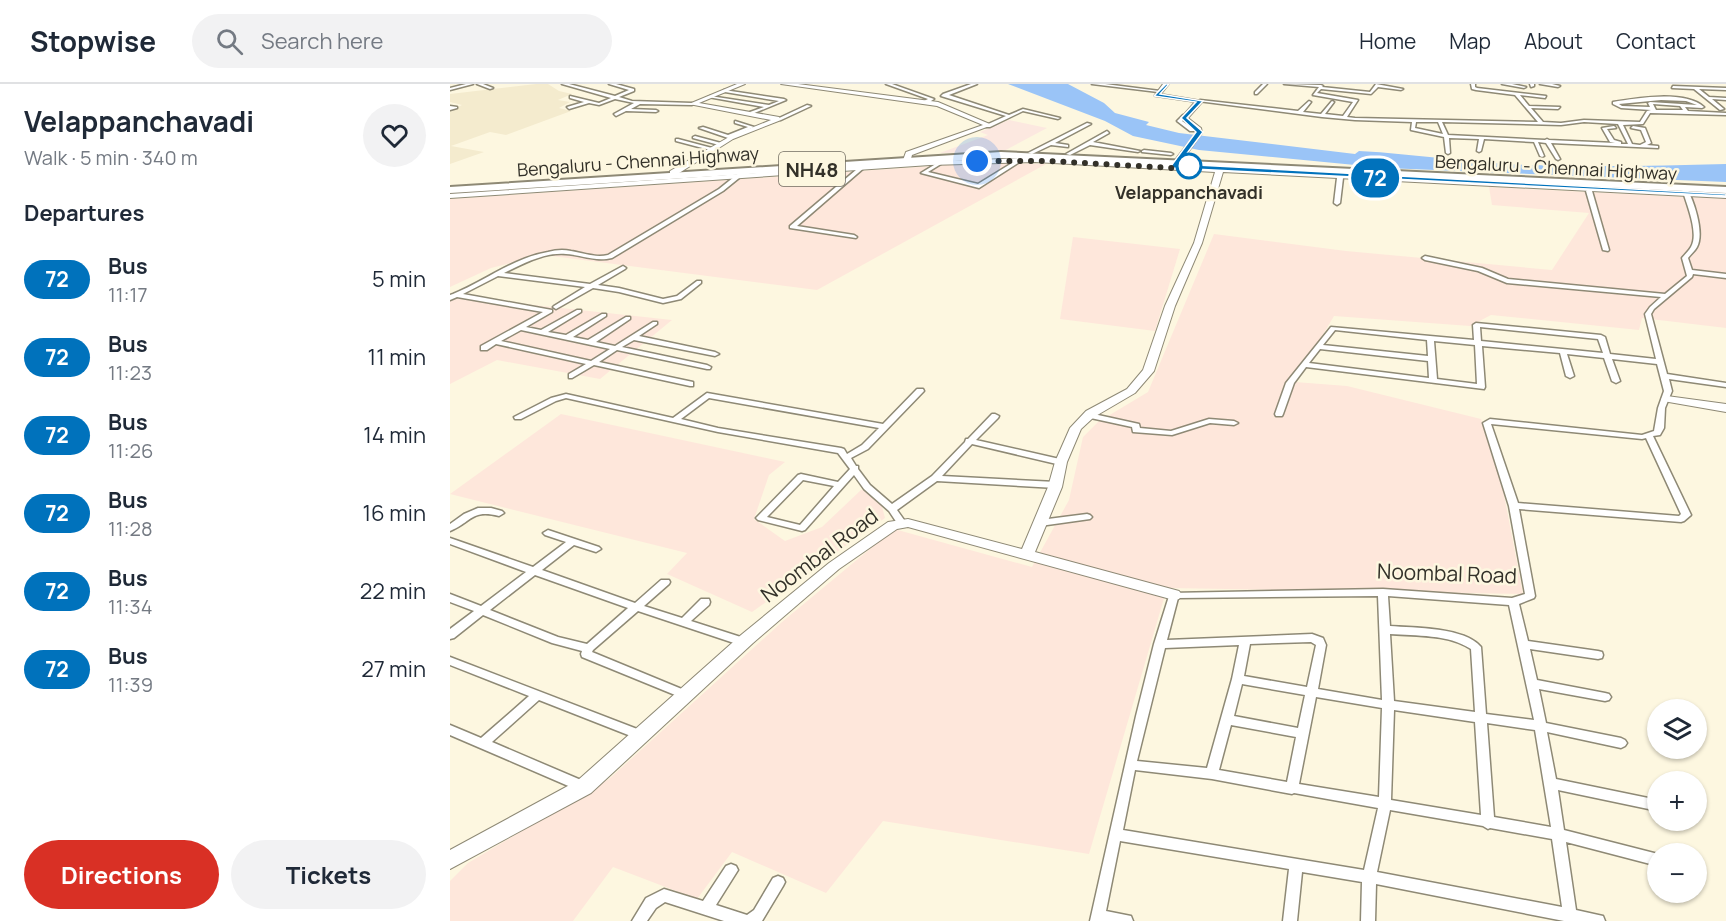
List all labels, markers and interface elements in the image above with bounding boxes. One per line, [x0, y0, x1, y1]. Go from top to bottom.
search box [192, 14, 612, 68]
text: Stopwise [30, 22, 156, 60]
icon: search [213, 25, 246, 58]
text: Search here [261, 26, 383, 56]
text: Home [1359, 27, 1416, 55]
text: Map [1449, 27, 1491, 55]
text: About [1524, 27, 1583, 55]
text: Contact [1616, 27, 1696, 55]
text: Velappanchavadi [24, 102, 254, 140]
button: heart [363, 104, 426, 167]
street label: Bengaluru - Chennai Highway [516, 141, 760, 181]
text: Walk · 5 min · 340 m [24, 144, 198, 171]
your location [962, 146, 992, 176]
street label: Bengaluru - Chennai Highway [1434, 149, 1678, 185]
road number: NH48 [779, 152, 845, 186]
marker: Velappanchavadi [1176, 153, 1202, 179]
line badge: 72 [1348, 158, 1402, 197]
text: 72 [1363, 164, 1387, 192]
place label: Velappanchavadi [1115, 180, 1263, 204]
text: Departures [24, 198, 144, 228]
text: Bus [108, 251, 148, 281]
text: 5 min [372, 264, 426, 294]
text: 72 [45, 265, 69, 293]
text: 11:17 [108, 281, 147, 308]
text: Bus [108, 329, 148, 359]
text: 11 min [368, 342, 426, 372]
text: 72 [45, 343, 69, 371]
text: 11:23 [108, 359, 152, 386]
text: Bus [108, 407, 148, 437]
text: 14 min [363, 420, 426, 450]
text: 72 [45, 421, 69, 449]
text: 11:26 [108, 437, 153, 464]
text: Bus [108, 485, 148, 515]
text: 16 min [363, 498, 426, 528]
text: 72 [45, 499, 69, 527]
street label: Noombal Road [755, 502, 883, 608]
text: 11:28 [108, 515, 153, 542]
street label: Noombal Road [1377, 557, 1517, 589]
text: Bus [108, 563, 148, 593]
text: 22 min [360, 576, 426, 606]
text: 72 [45, 577, 69, 605]
text: 11:34 [108, 593, 152, 620]
text: Bus [108, 641, 148, 671]
text: 27 min [361, 654, 426, 684]
text: 72 [45, 655, 69, 683]
text: 11:39 [108, 671, 153, 698]
map controls [1647, 699, 1707, 903]
button: layers [1647, 699, 1707, 759]
button: + [1647, 771, 1707, 831]
button: Directions [24, 840, 219, 909]
button: Tickets [231, 840, 426, 909]
button: − [1647, 843, 1707, 903]

